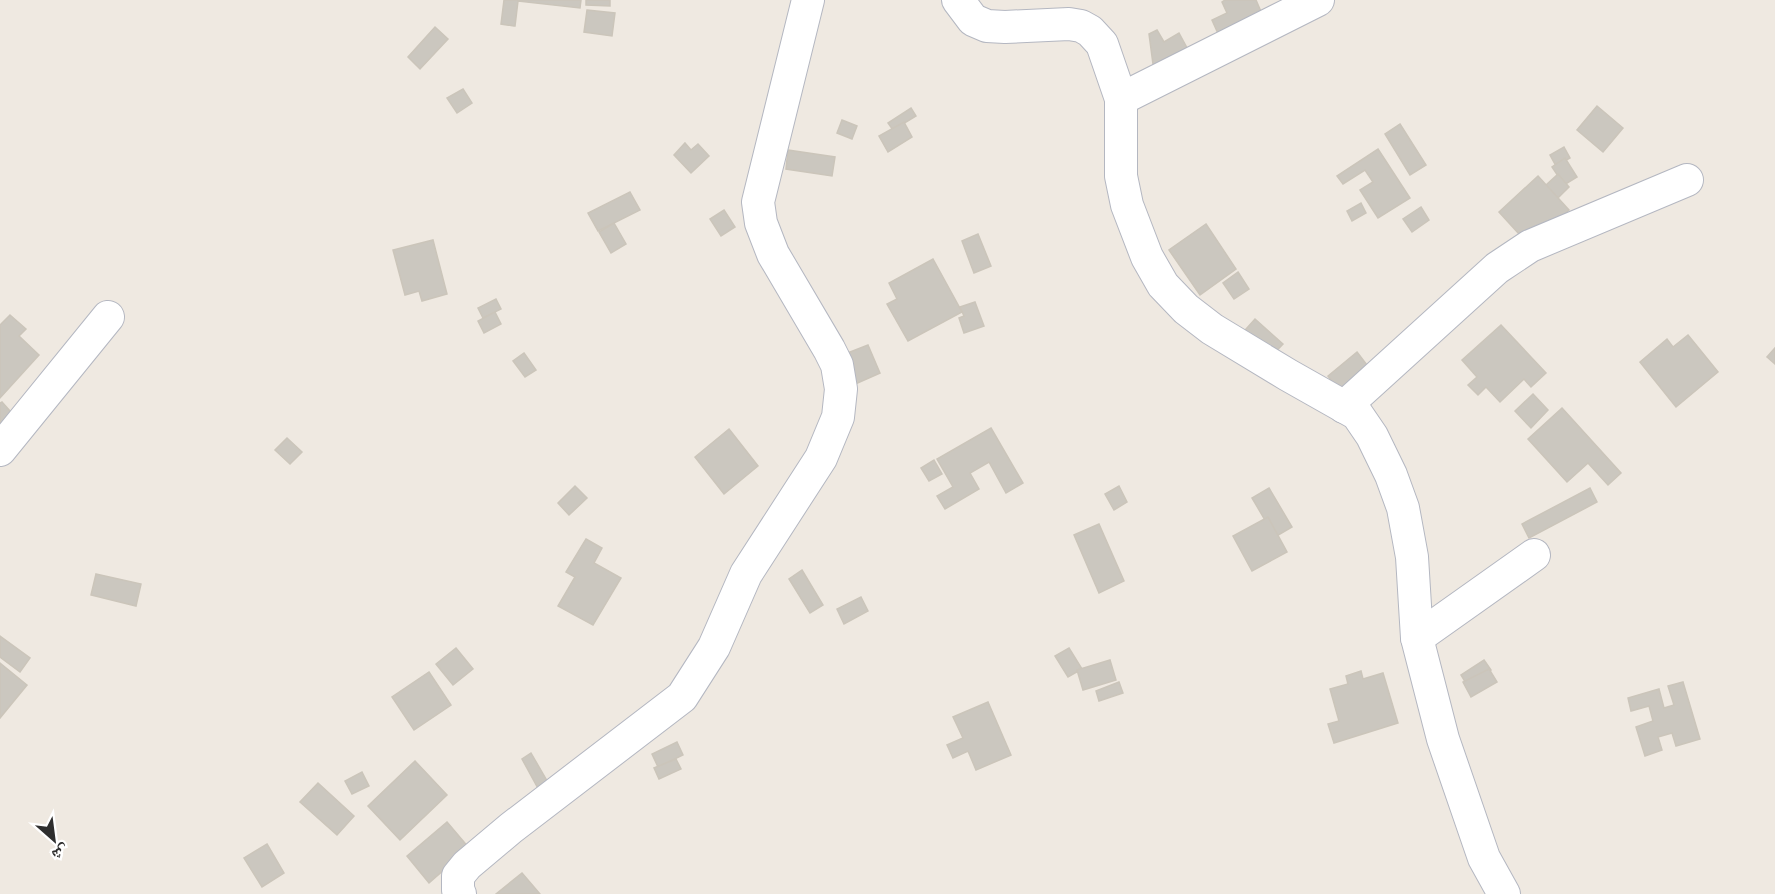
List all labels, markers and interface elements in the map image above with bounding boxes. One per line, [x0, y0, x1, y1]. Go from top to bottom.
north arrow [24, 810, 84, 870]
text: ش [49, 840, 73, 865]

